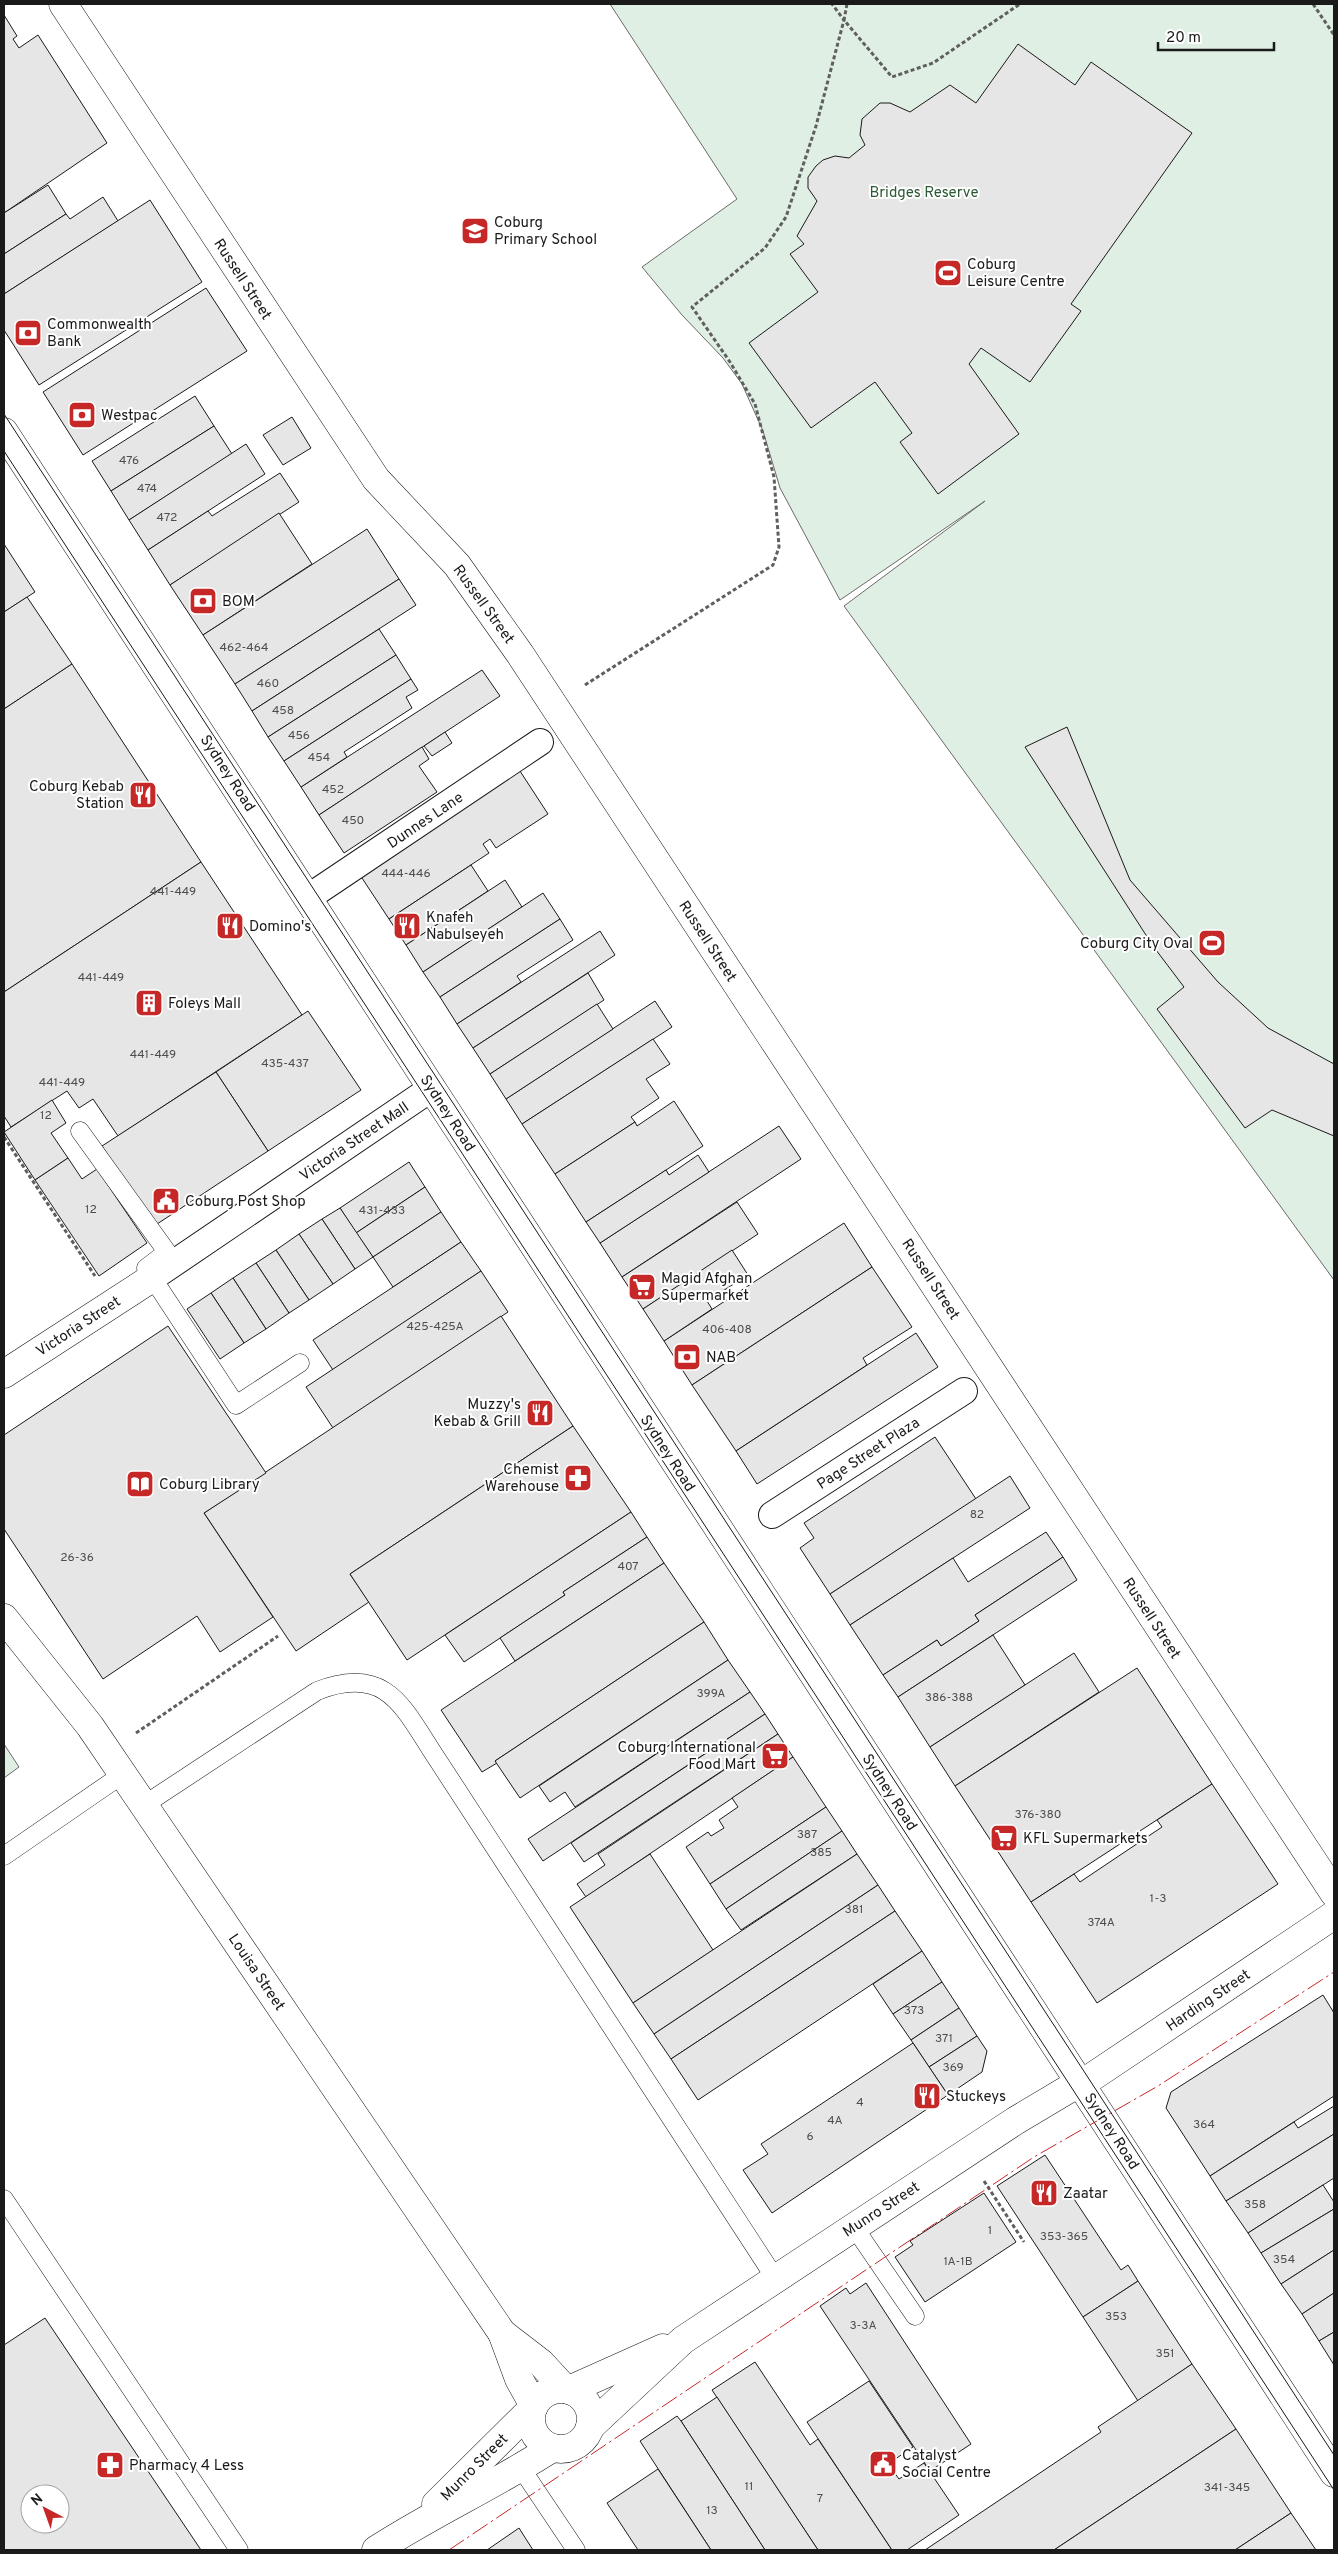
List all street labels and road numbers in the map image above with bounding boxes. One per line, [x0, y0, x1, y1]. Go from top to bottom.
street label: Russell Street [208, 236, 275, 324]
street label: Russell Street [448, 562, 518, 648]
street label: Sydney Road [195, 732, 259, 816]
street label: Dunnes Lane [384, 789, 468, 854]
street label: Russell Street [673, 898, 740, 986]
street label: Sydney Road [415, 1072, 479, 1156]
street label: Victoria Street Mall [297, 1099, 413, 1186]
street label: Russell Street [896, 1236, 963, 1324]
street label: Victoria Street [33, 1293, 125, 1362]
street label: Sydney Road [635, 1412, 699, 1496]
street label: Page Street Plaza [814, 1414, 924, 1495]
street label: Russell Street [1117, 1575, 1184, 1663]
street label: Sydney Road [857, 1751, 921, 1835]
street label: Louisa Street [223, 1931, 288, 2015]
street label: Harding Street [1163, 1966, 1255, 2036]
street label: Sydney Road [1079, 2090, 1143, 2174]
street label: Munro Street [840, 2178, 924, 2242]
street label: Munro Street [437, 2430, 513, 2506]

